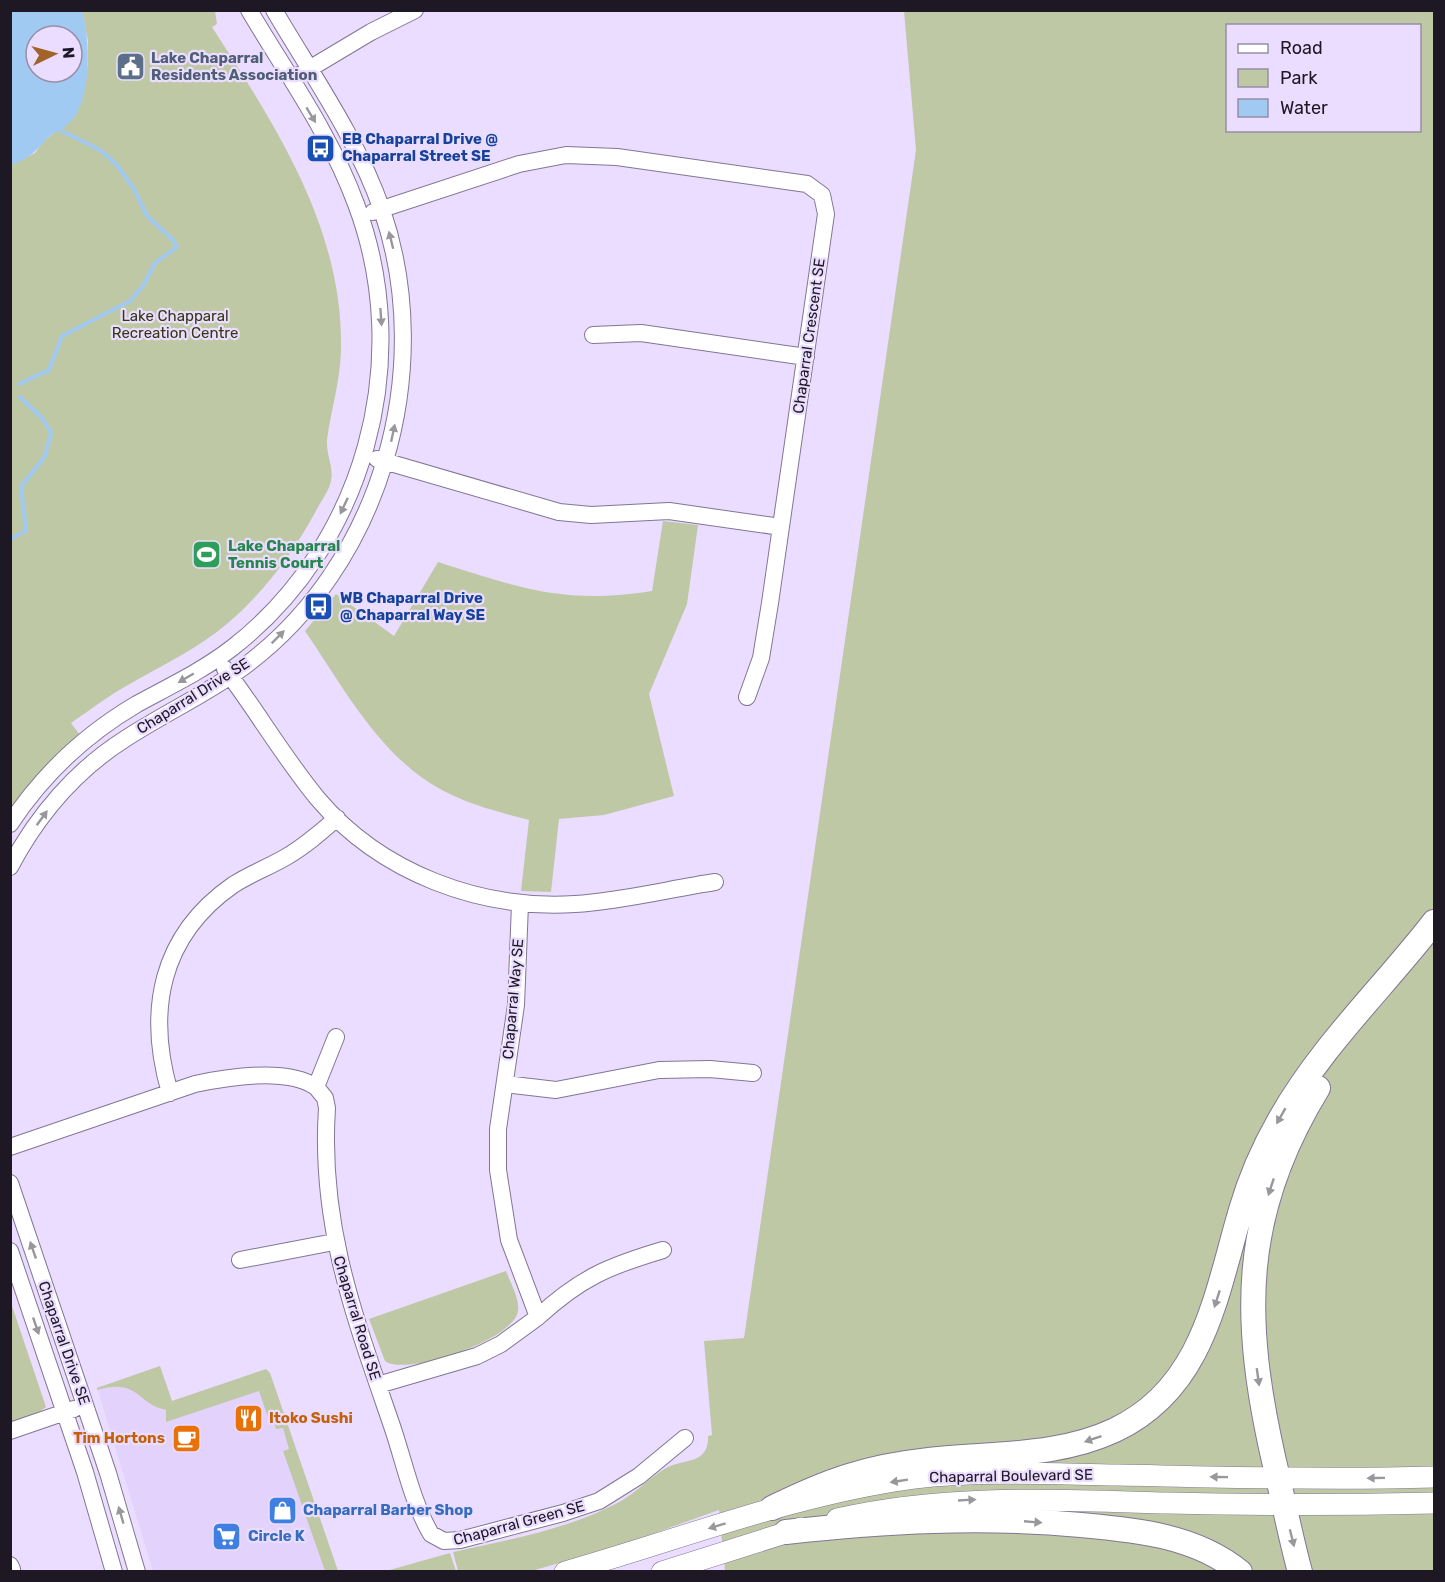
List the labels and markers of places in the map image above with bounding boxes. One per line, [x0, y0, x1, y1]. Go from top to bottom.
place label: Lake Chaparral Residents Association [151, 49, 317, 84]
public building icon: Lake Chaparral Residents Association [114, 51, 146, 83]
place label: EB Chaparral Drive @ Chaparral Street SE [342, 130, 498, 165]
bus stop icon: EB Chaparral Drive @ Chaparral Street SE [305, 132, 337, 164]
place label: Lake Chaparral Tennis Court [228, 537, 340, 572]
sports icon: Lake Chaparral Tennis Court [191, 539, 223, 571]
place label: WB Chaparral Drive @ Chaparral Way SE [340, 589, 485, 624]
bus stop icon: WB Chaparral Drive @ Chaparral Way SE [303, 591, 335, 623]
restaurant icon: Itoko Sushi [232, 1402, 264, 1434]
place label: Itoko Sushi [269, 1409, 353, 1427]
cafe icon: Tim Hortons [170, 1422, 202, 1454]
place label: Tim Hortons [73, 1429, 165, 1447]
shop icon: Chaparral Barber Shop [266, 1494, 298, 1526]
place label: Chaparral Barber Shop [303, 1501, 473, 1519]
supermarket icon: Circle K [211, 1520, 243, 1552]
place label: Circle K [248, 1527, 305, 1545]

